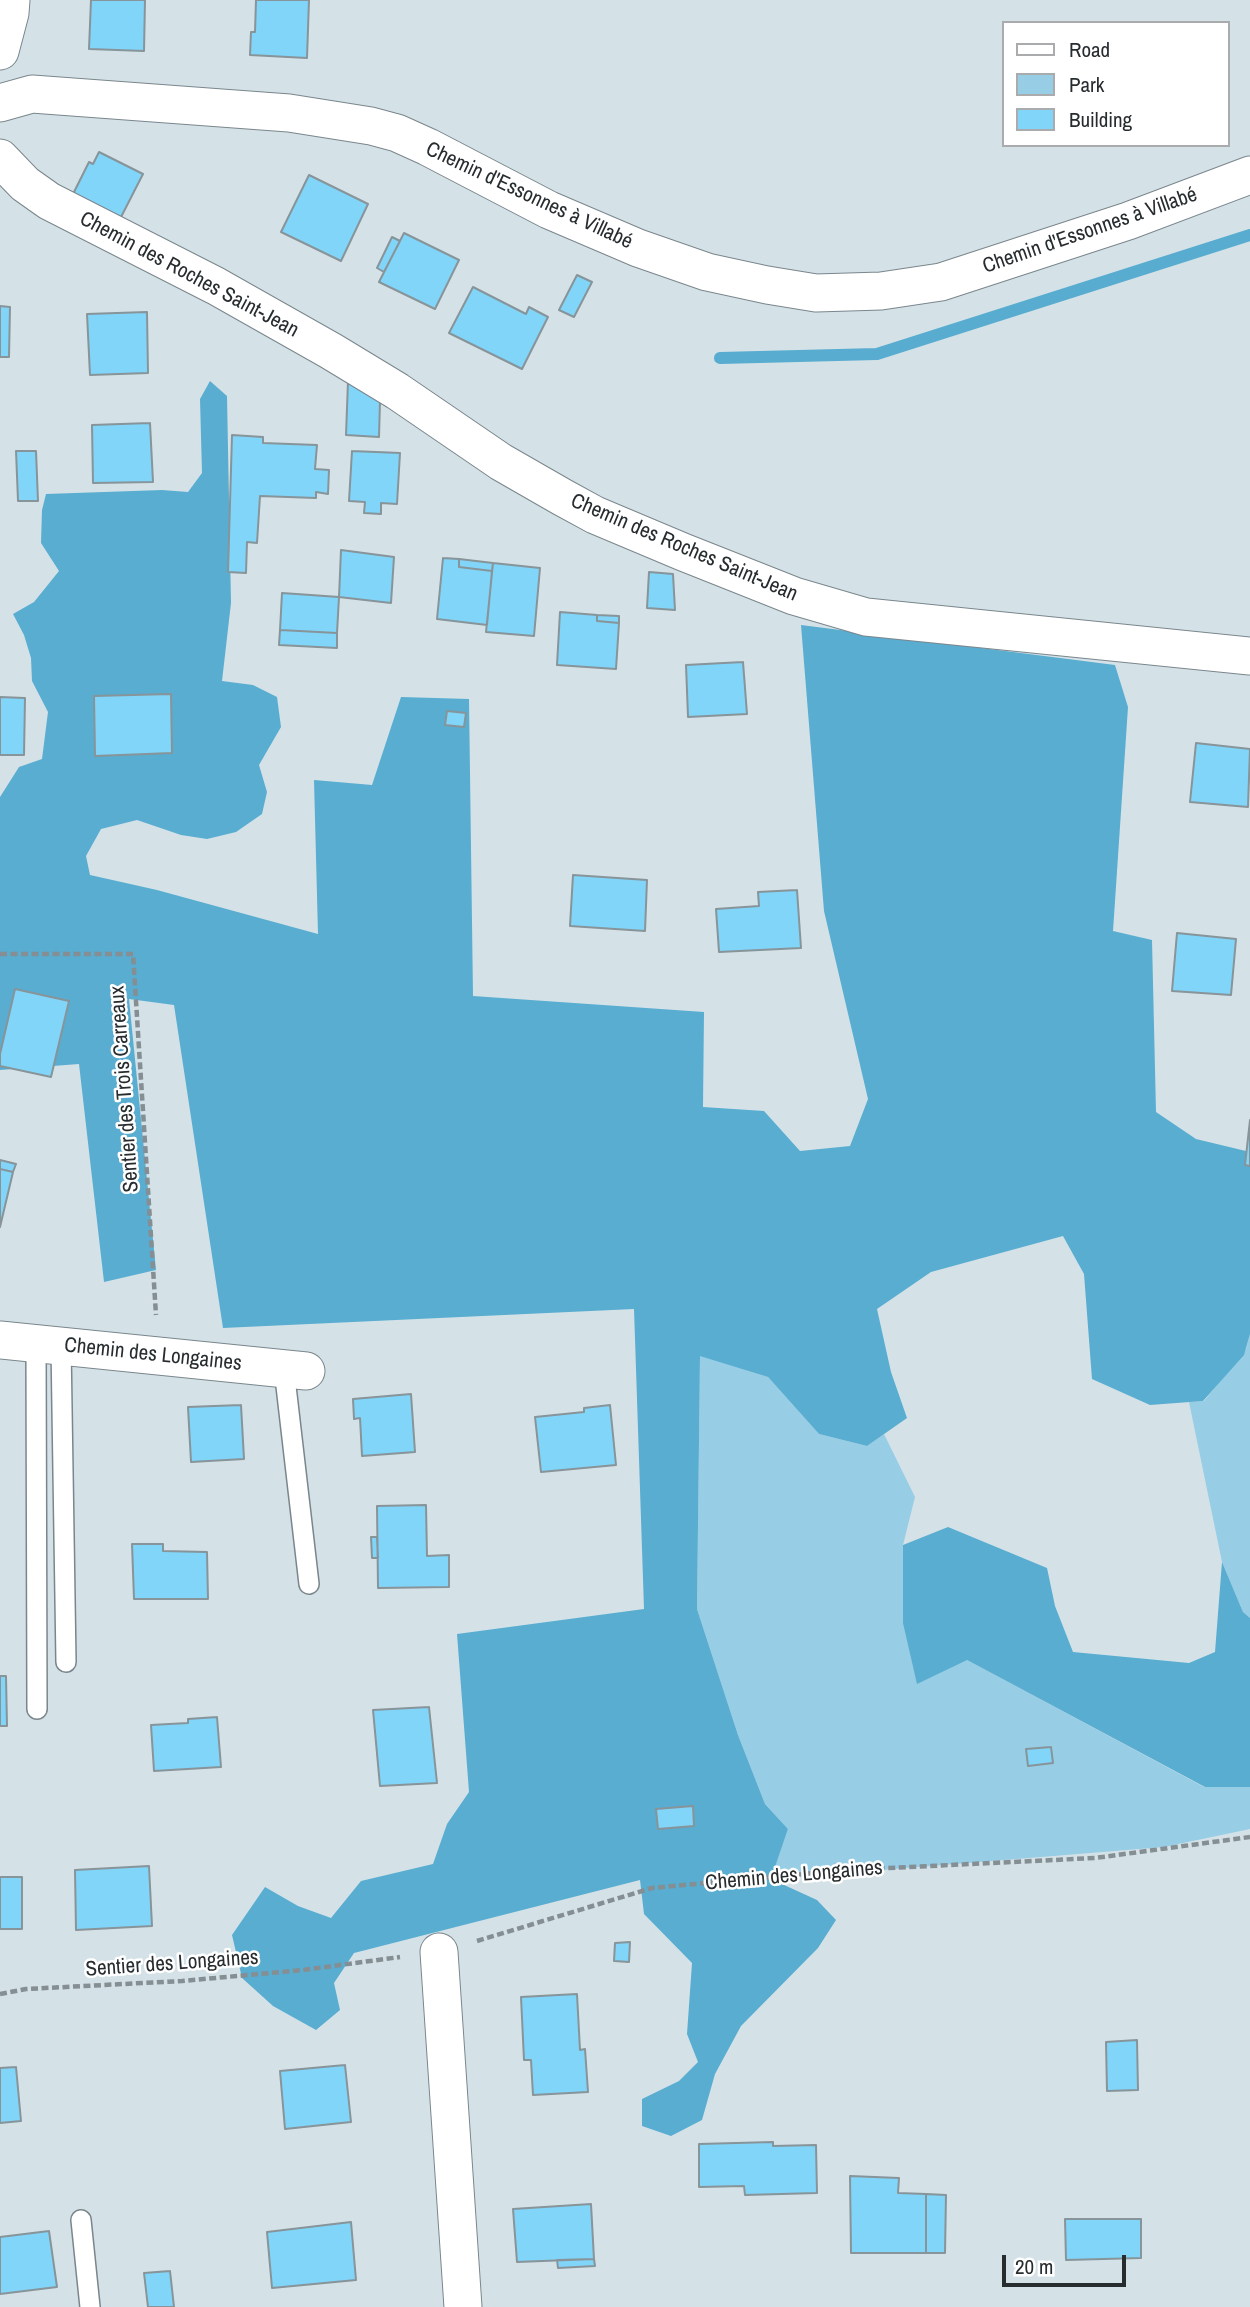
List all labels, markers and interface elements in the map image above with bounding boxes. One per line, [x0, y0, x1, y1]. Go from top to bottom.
legend [1002, 21, 1229, 147]
text: Road [1069, 35, 1110, 64]
text: Park [1069, 70, 1104, 99]
text: Building [1069, 105, 1132, 134]
street label: Chemin d'Essonnes à Villabé [422, 137, 636, 255]
street label: Chemin d'Essonnes à Villabé [979, 182, 1201, 280]
street label: Chemin des Roches Saint-Jean [75, 207, 303, 343]
street label: Chemin des Roches Saint-Jean [567, 489, 801, 607]
street label: Sentier des Trois Carreaux [105, 985, 145, 1193]
street label: Chemin des Longaines [63, 1333, 243, 1377]
street label: Chemin des Longaines [704, 1856, 884, 1896]
street label: Sentier des Longaines [85, 1945, 259, 1983]
scale bar [1005, 2240, 1129, 2284]
text: 20 m [1015, 2252, 1053, 2281]

